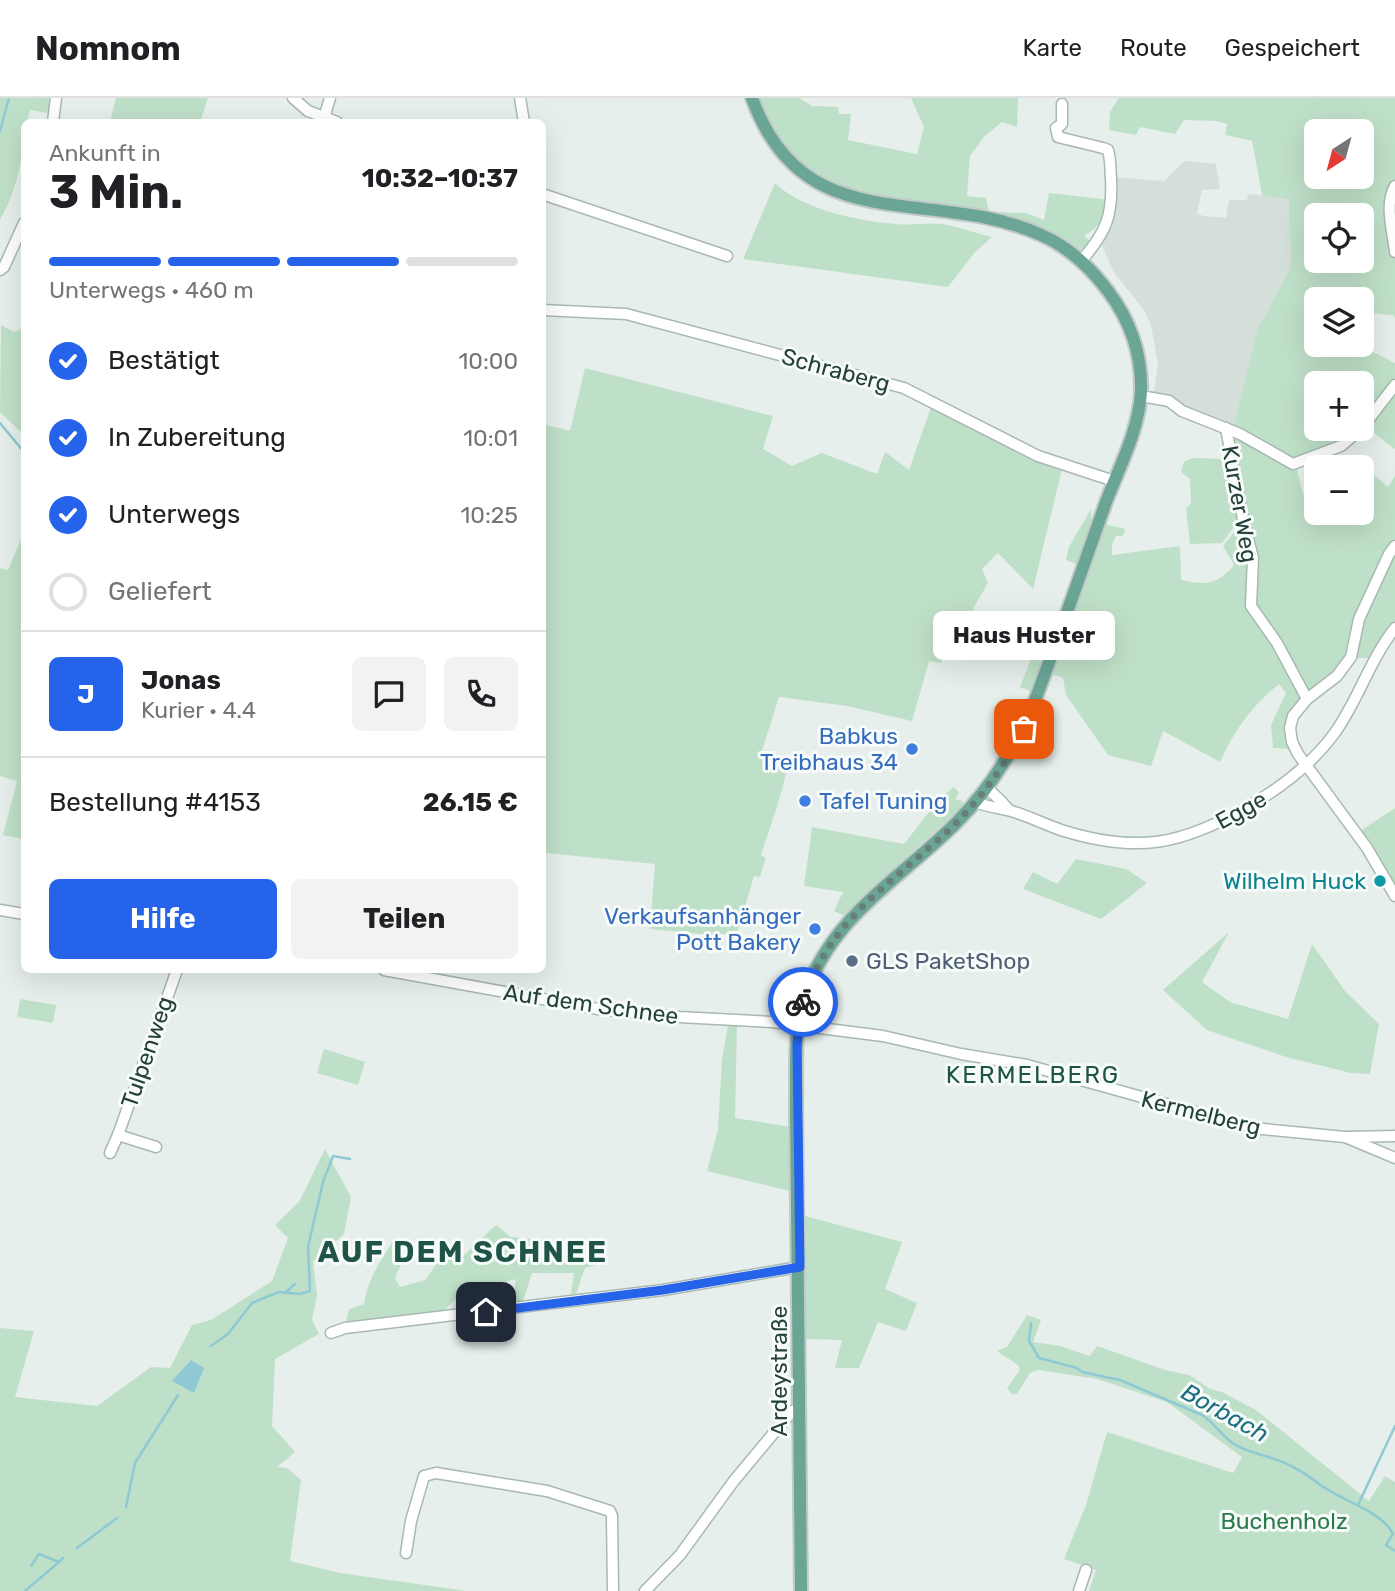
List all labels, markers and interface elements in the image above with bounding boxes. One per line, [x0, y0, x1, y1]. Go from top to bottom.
text: Nomnom [35, 29, 181, 68]
text: Karte [1023, 34, 1082, 62]
text: Route [1120, 34, 1187, 62]
text: Gespeichert [1225, 34, 1360, 62]
north arrow [1304, 119, 1374, 189]
map controls [1304, 119, 1374, 525]
text: Ankunft in [49, 139, 161, 167]
text: 10:32–10:37 [362, 163, 518, 194]
text: 3 Min. [49, 165, 183, 220]
button: locate [1304, 203, 1374, 273]
text: Unterwegs · 460 m [49, 276, 254, 304]
button: layers [1304, 287, 1374, 357]
icon: check [49, 342, 87, 380]
street label: Schraberg [779, 342, 893, 398]
text: Bestätigt [108, 345, 220, 376]
text: 10:00 [458, 347, 518, 375]
button: + [1304, 371, 1374, 441]
icon: check [49, 419, 87, 457]
text: In Zubereitung [108, 422, 286, 453]
text: 10:01 [463, 424, 518, 452]
street label: Kurzer Weg [1216, 443, 1264, 565]
button: − [1304, 455, 1374, 525]
icon: check [49, 496, 87, 534]
text: Unterwegs [108, 499, 240, 530]
text: 10:25 [461, 501, 518, 529]
text: Geliefert [108, 576, 212, 607]
callout: Haus Huster [933, 610, 1115, 659]
text: Haus Huster [953, 621, 1095, 649]
button: chat [352, 657, 426, 731]
button: phone [444, 657, 518, 731]
text: Jonas [141, 665, 221, 696]
text: J [77, 679, 95, 710]
text: Kurier · 4.4 [141, 696, 256, 724]
pin [994, 699, 1054, 759]
icon: bag [1005, 710, 1043, 748]
place label: Babkus Treibhaus 34 [760, 722, 898, 776]
marker: Babkus Treibhaus 34 [904, 741, 920, 757]
street label: Egge [1211, 785, 1271, 835]
text: Bestellung #4153 [49, 787, 261, 818]
text: 26.15 € [423, 787, 518, 818]
place label: Tafel Tuning [819, 787, 947, 815]
marker: Tafel Tuning [797, 793, 813, 809]
place label: Wilhelm Huck [1223, 867, 1366, 895]
marker: Wilhelm Huck [1372, 873, 1388, 889]
button: Hilfe [49, 879, 277, 959]
button: Teilen [291, 879, 518, 959]
place label: Verkaufsanhänger Pott Bakery [604, 902, 801, 956]
marker: Verkaufsanhänger Pott Bakery [807, 921, 823, 937]
place label: GLS PaketShop [866, 947, 1030, 975]
marker: GLS PaketShop [844, 953, 860, 969]
courier [768, 967, 838, 1037]
street label: Auf dem Schnee [502, 978, 680, 1030]
icon: bike [784, 983, 822, 1021]
street label: Tulpenweg [115, 993, 179, 1111]
district label: KERMELBERG [946, 1061, 1120, 1089]
street label: Kermelberg [1138, 1085, 1264, 1141]
district label: AUF DEM SCHNEE [318, 1234, 608, 1270]
pin [456, 1282, 516, 1342]
icon: home [467, 1293, 505, 1331]
street label: Ardeystraße [765, 1306, 793, 1436]
water label: Borbach [1177, 1378, 1273, 1448]
park label: Buchenholz [1220, 1507, 1348, 1535]

